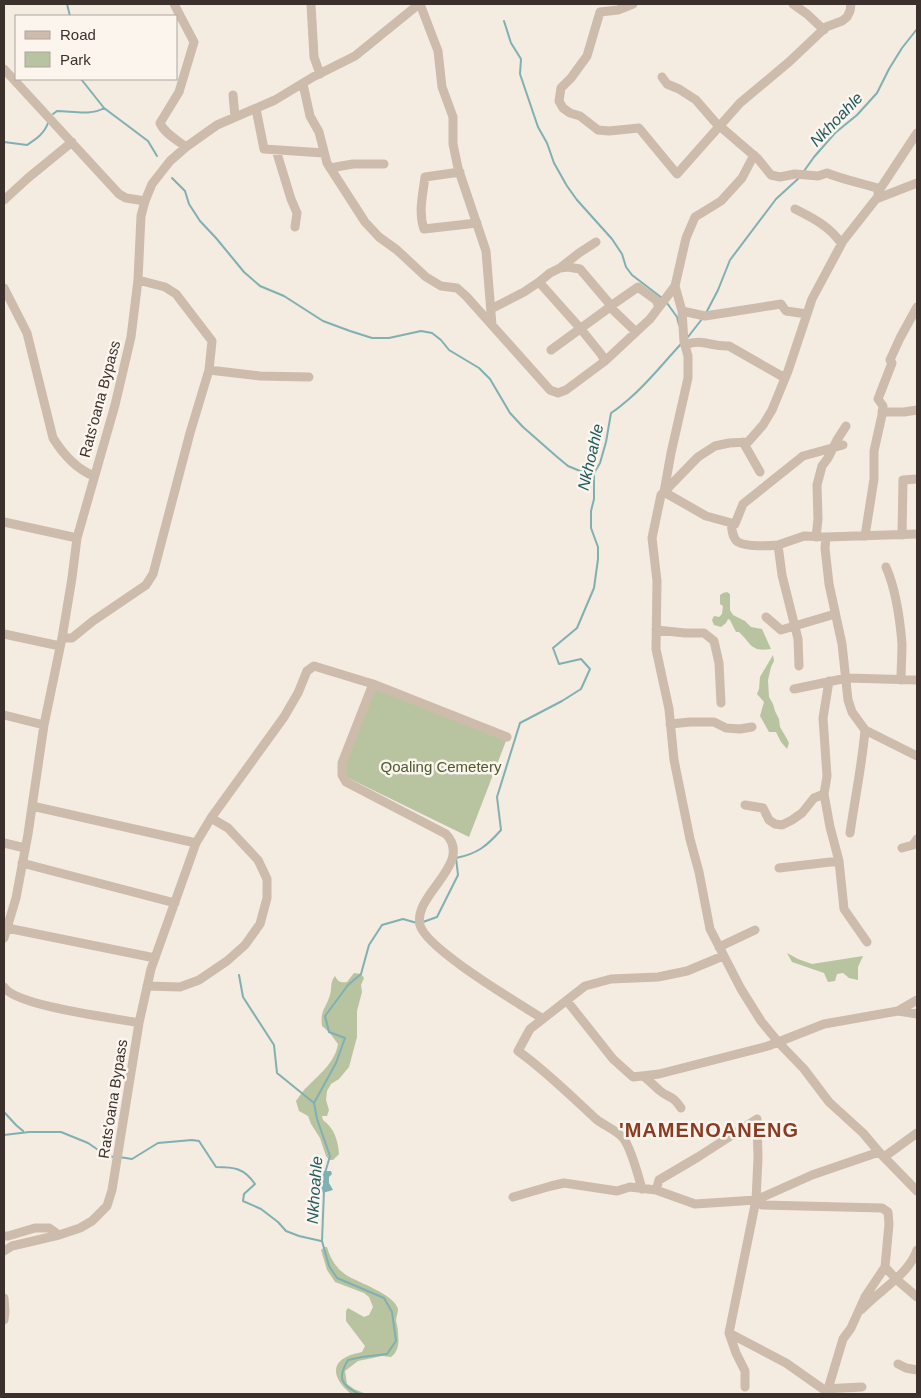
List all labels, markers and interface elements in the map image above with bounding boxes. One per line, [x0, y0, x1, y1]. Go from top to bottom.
legend [15, 15, 178, 80]
text: Road [60, 26, 96, 43]
text: Park [60, 51, 91, 68]
water label: Nkhoahle [807, 89, 866, 150]
street label: Rats'oana Bypass [76, 339, 123, 459]
water label: Nkhoahle [575, 422, 606, 492]
park label: Qoaling Cemetery [381, 758, 502, 775]
street label: Rats'oana Bypass [95, 1038, 130, 1160]
district label: 'MAMENOANENG [619, 1119, 799, 1141]
water label: Nkhoahle [304, 1156, 325, 1224]

